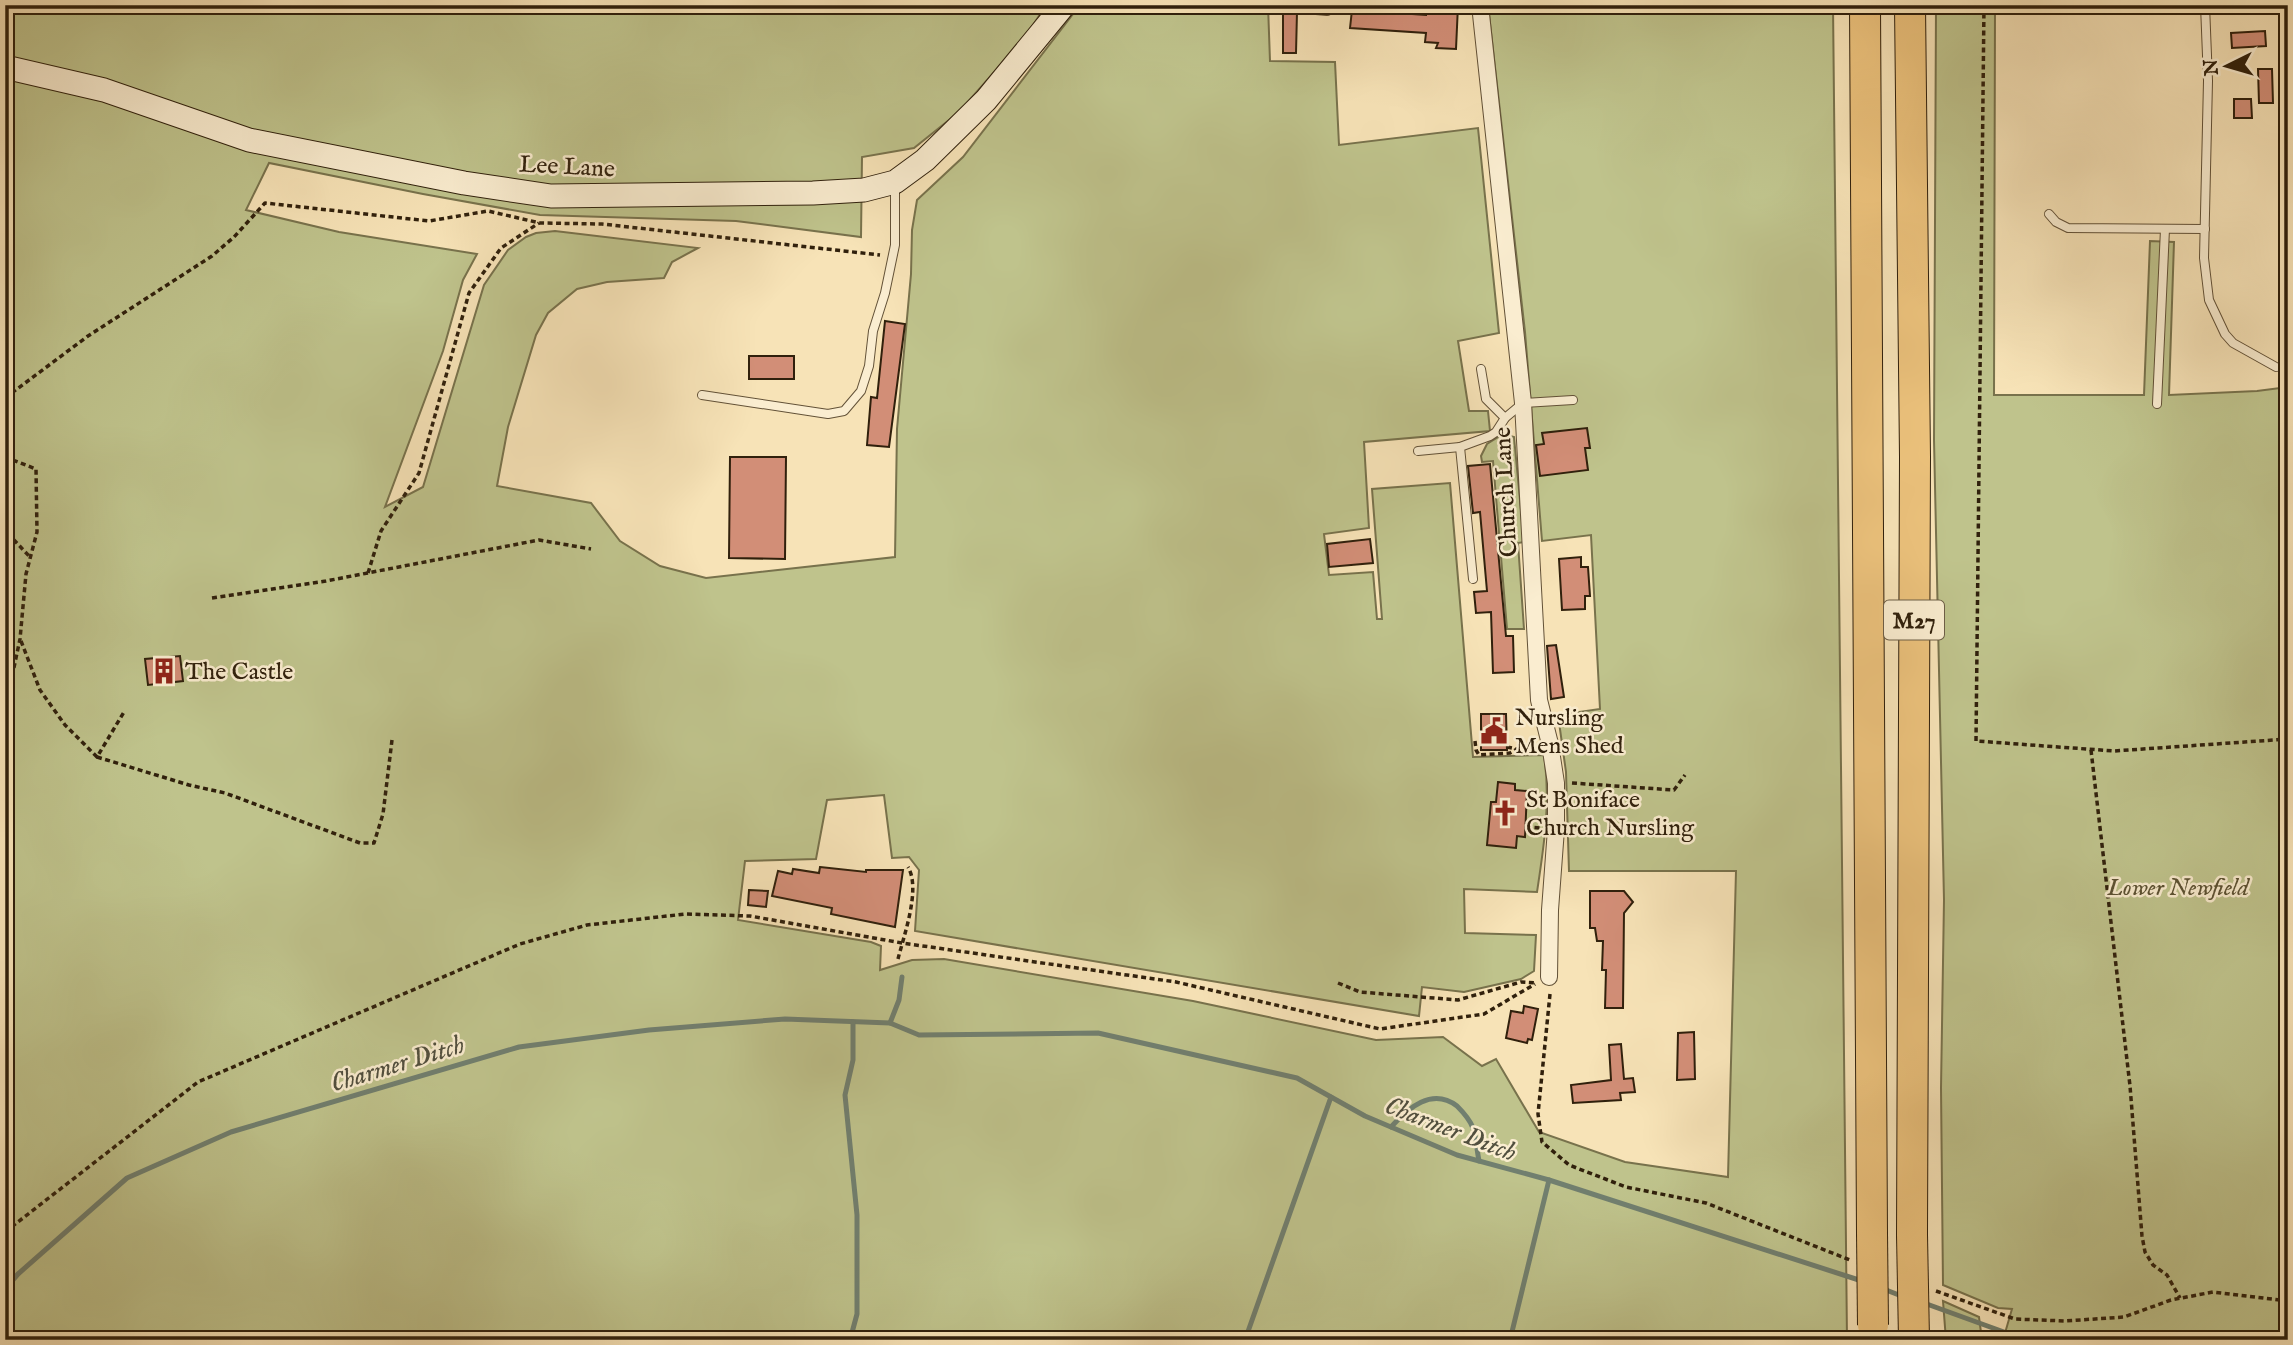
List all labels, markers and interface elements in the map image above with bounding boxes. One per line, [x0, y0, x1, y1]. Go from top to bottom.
north arrow [2192, 32, 2262, 102]
text: N [2199, 58, 2225, 78]
street label: Lee Lane [518, 150, 616, 185]
street label: Church Lane [1488, 426, 1525, 558]
road number: M27 [1884, 600, 1944, 640]
building icon: The Castle [149, 656, 179, 686]
place label: The Castle [185, 657, 293, 688]
place label: Nursling Mens Shed [1515, 703, 1624, 762]
public building icon: Nursling Mens Shed [1479, 716, 1509, 746]
place label: St Boniface Church Nursling [1526, 785, 1695, 844]
church icon: St Boniface Church Nursling [1490, 798, 1520, 828]
park label: Lower Newfield [2106, 873, 2250, 904]
water label: Charmer Ditch [327, 1028, 468, 1100]
water label: Charmer Ditch [1380, 1089, 1521, 1170]

